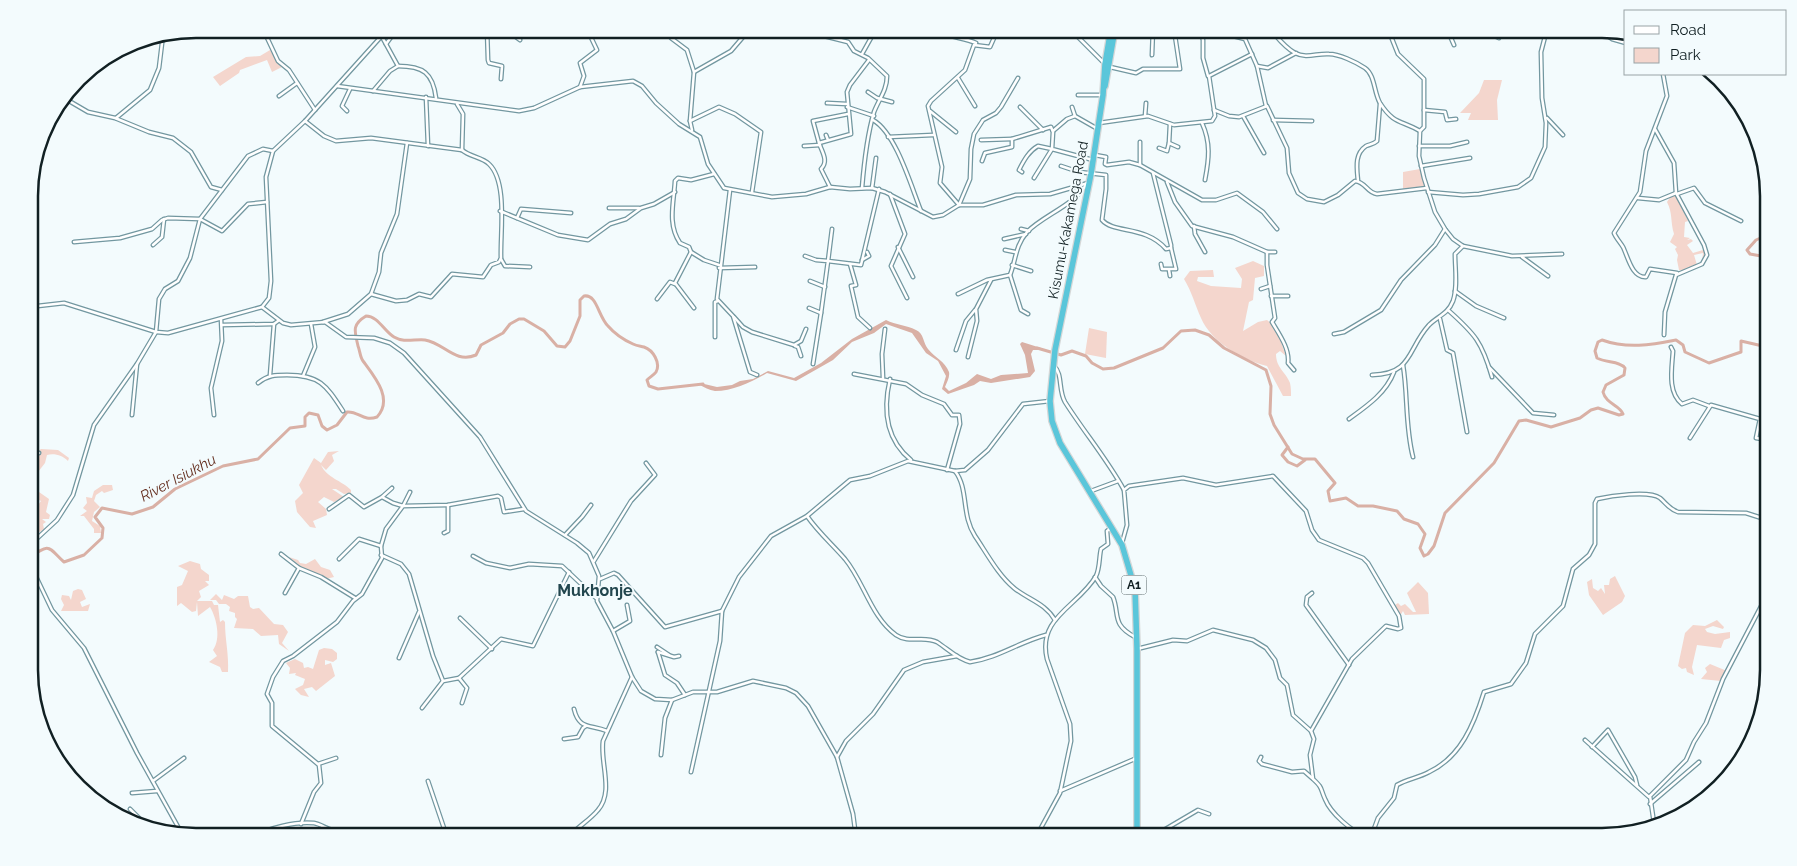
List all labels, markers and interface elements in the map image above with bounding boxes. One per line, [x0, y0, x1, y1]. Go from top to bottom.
legend [1624, 10, 1787, 75]
text: Road [1670, 21, 1706, 39]
text: Park [1670, 46, 1701, 64]
street label: Kisumu-Kakamega Road [1045, 140, 1091, 300]
water label: River Isiukhu [137, 450, 220, 506]
road number: A1 [1122, 576, 1146, 594]
district label: Mukhonje [557, 581, 633, 600]

